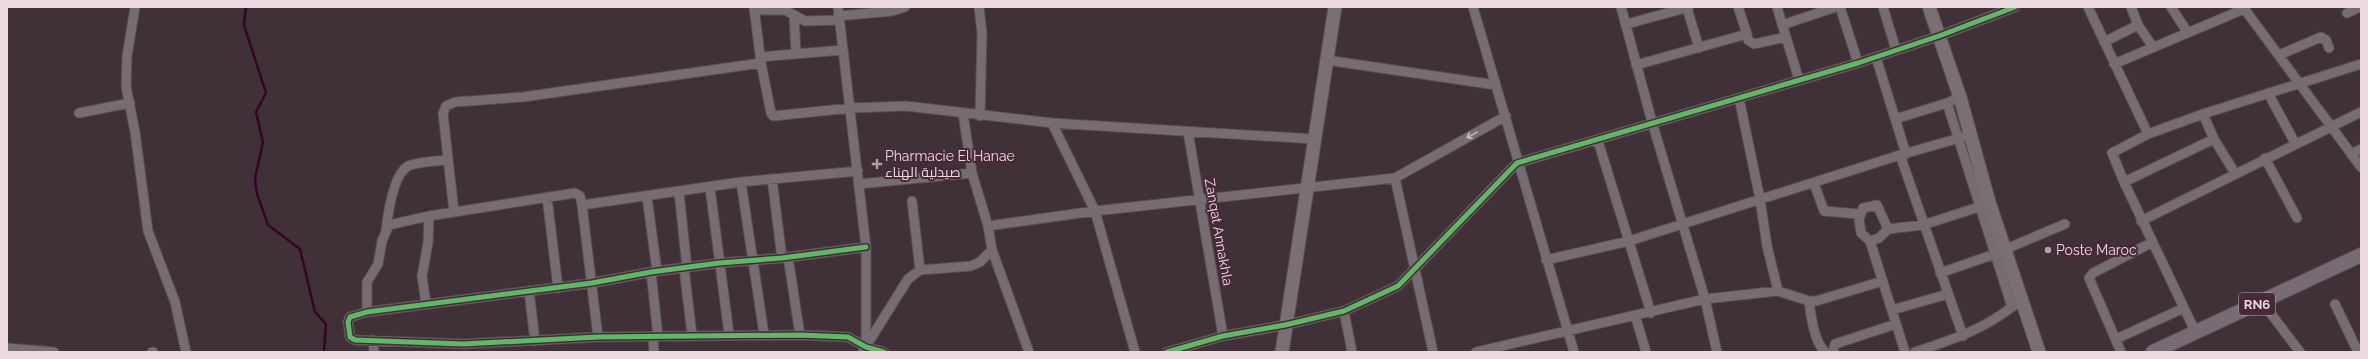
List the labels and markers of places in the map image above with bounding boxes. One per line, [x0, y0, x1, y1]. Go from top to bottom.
place label: Pharmacie El Hanae صيدلية الهناء [885, 148, 1015, 180]
marker: Pharmacie El Hanae صيدلية الهناء [872, 159, 882, 169]
place label: Poste Maroc [2056, 242, 2137, 258]
marker: Poste Maroc [2043, 245, 2053, 255]

